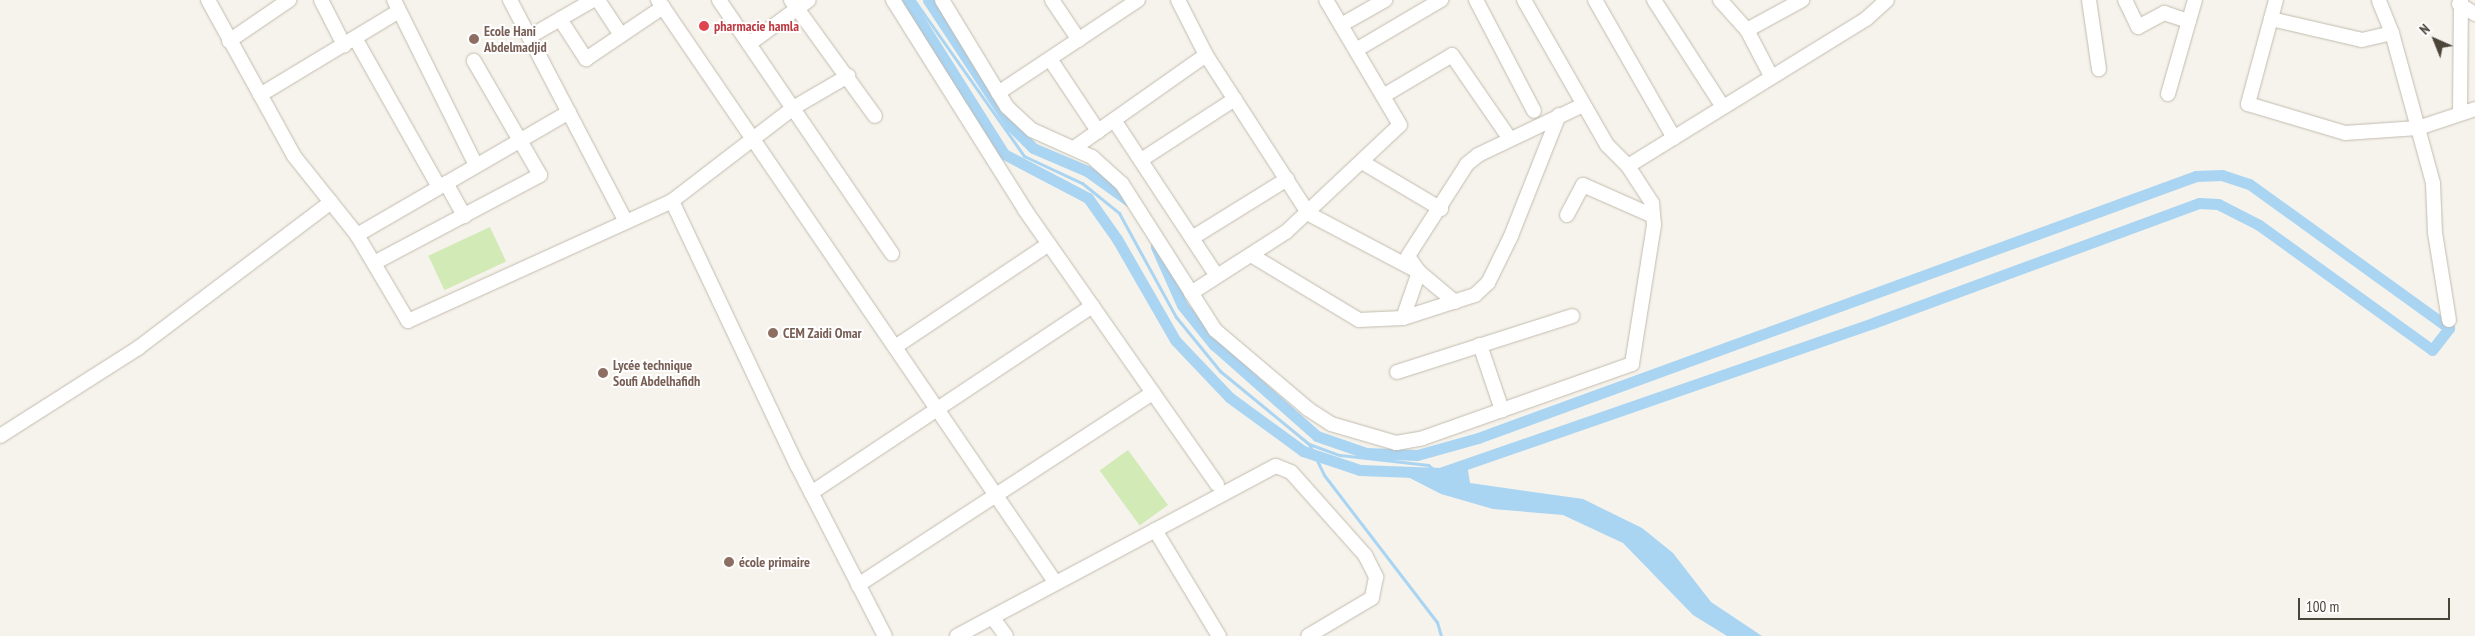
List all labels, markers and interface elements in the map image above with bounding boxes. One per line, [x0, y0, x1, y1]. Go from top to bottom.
north arrow [2410, 15, 2460, 65]
place label: pharmacie hamla [714, 18, 799, 34]
marker: pharmacie hamla [698, 20, 710, 32]
text: N [2416, 20, 2434, 38]
place label: Ecole Hani Abdelmadjid [484, 23, 547, 56]
marker: Ecole Hani Abdelmadjid [468, 33, 480, 45]
place label: CEM Zaidi Omar [783, 325, 862, 341]
marker: CEM Zaidi Omar [767, 327, 779, 339]
place label: Lycée technique Soufi Abdelhafidh [613, 357, 701, 390]
marker: Lycée technique Soufi Abdelhafidh [597, 367, 609, 379]
place label: école primaire [739, 554, 810, 570]
marker: école primaire [723, 556, 735, 568]
scale bar [2300, 588, 2452, 620]
text: 100 m [2306, 597, 2339, 616]

